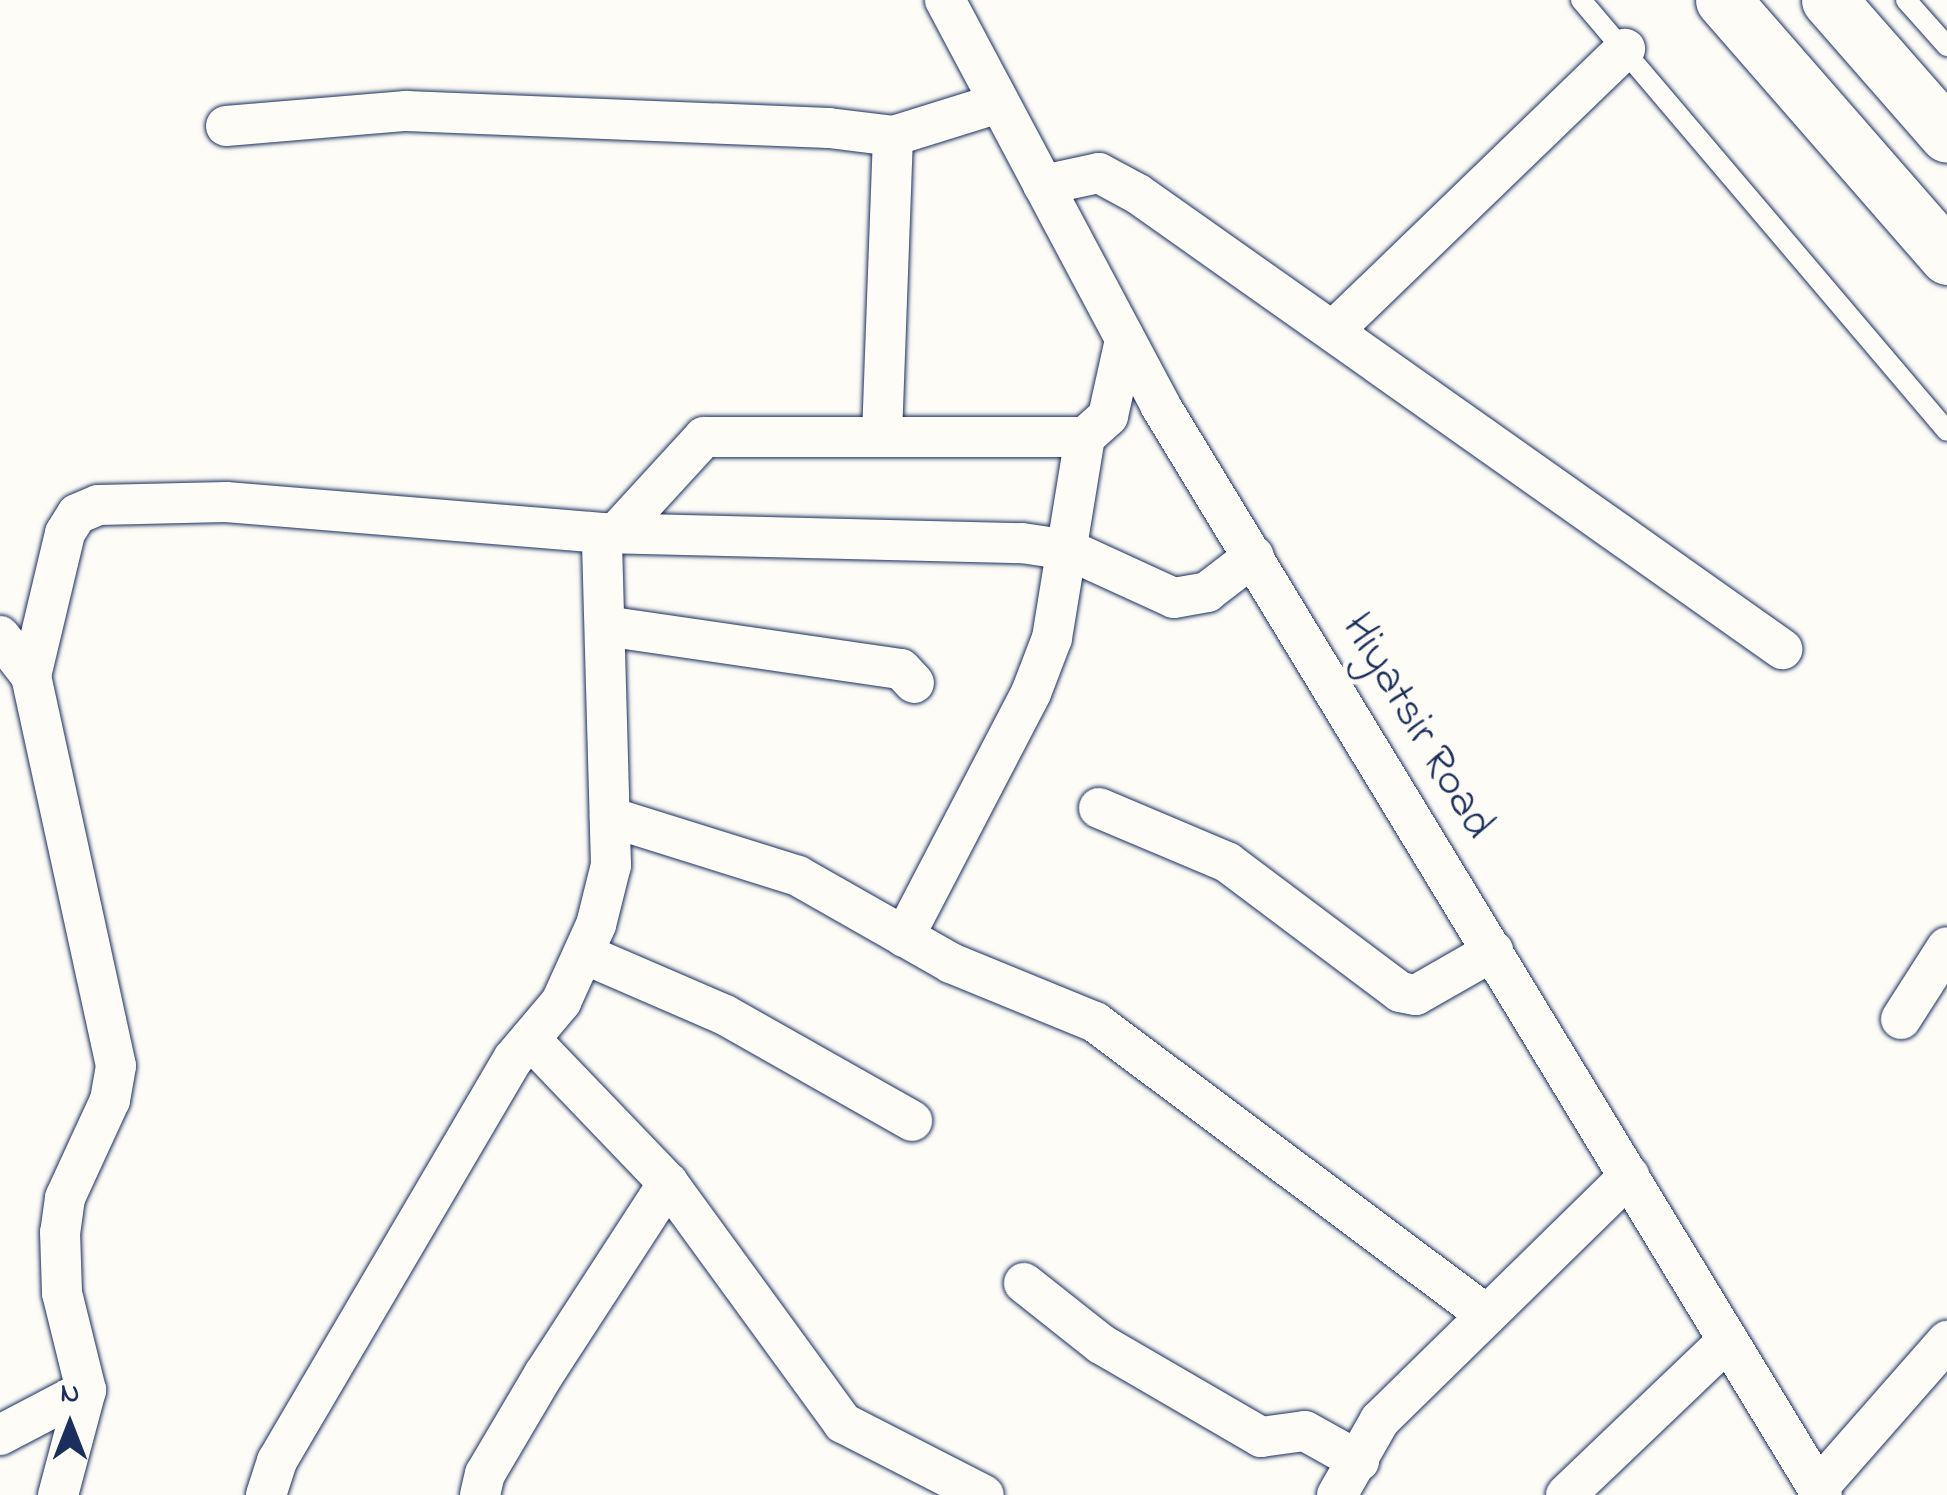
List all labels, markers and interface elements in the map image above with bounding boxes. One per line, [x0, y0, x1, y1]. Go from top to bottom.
street label: Hiyatsir Road [1328, 605, 1504, 849]
text: N [61, 1374, 79, 1415]
north arrow [20, 1375, 120, 1475]

